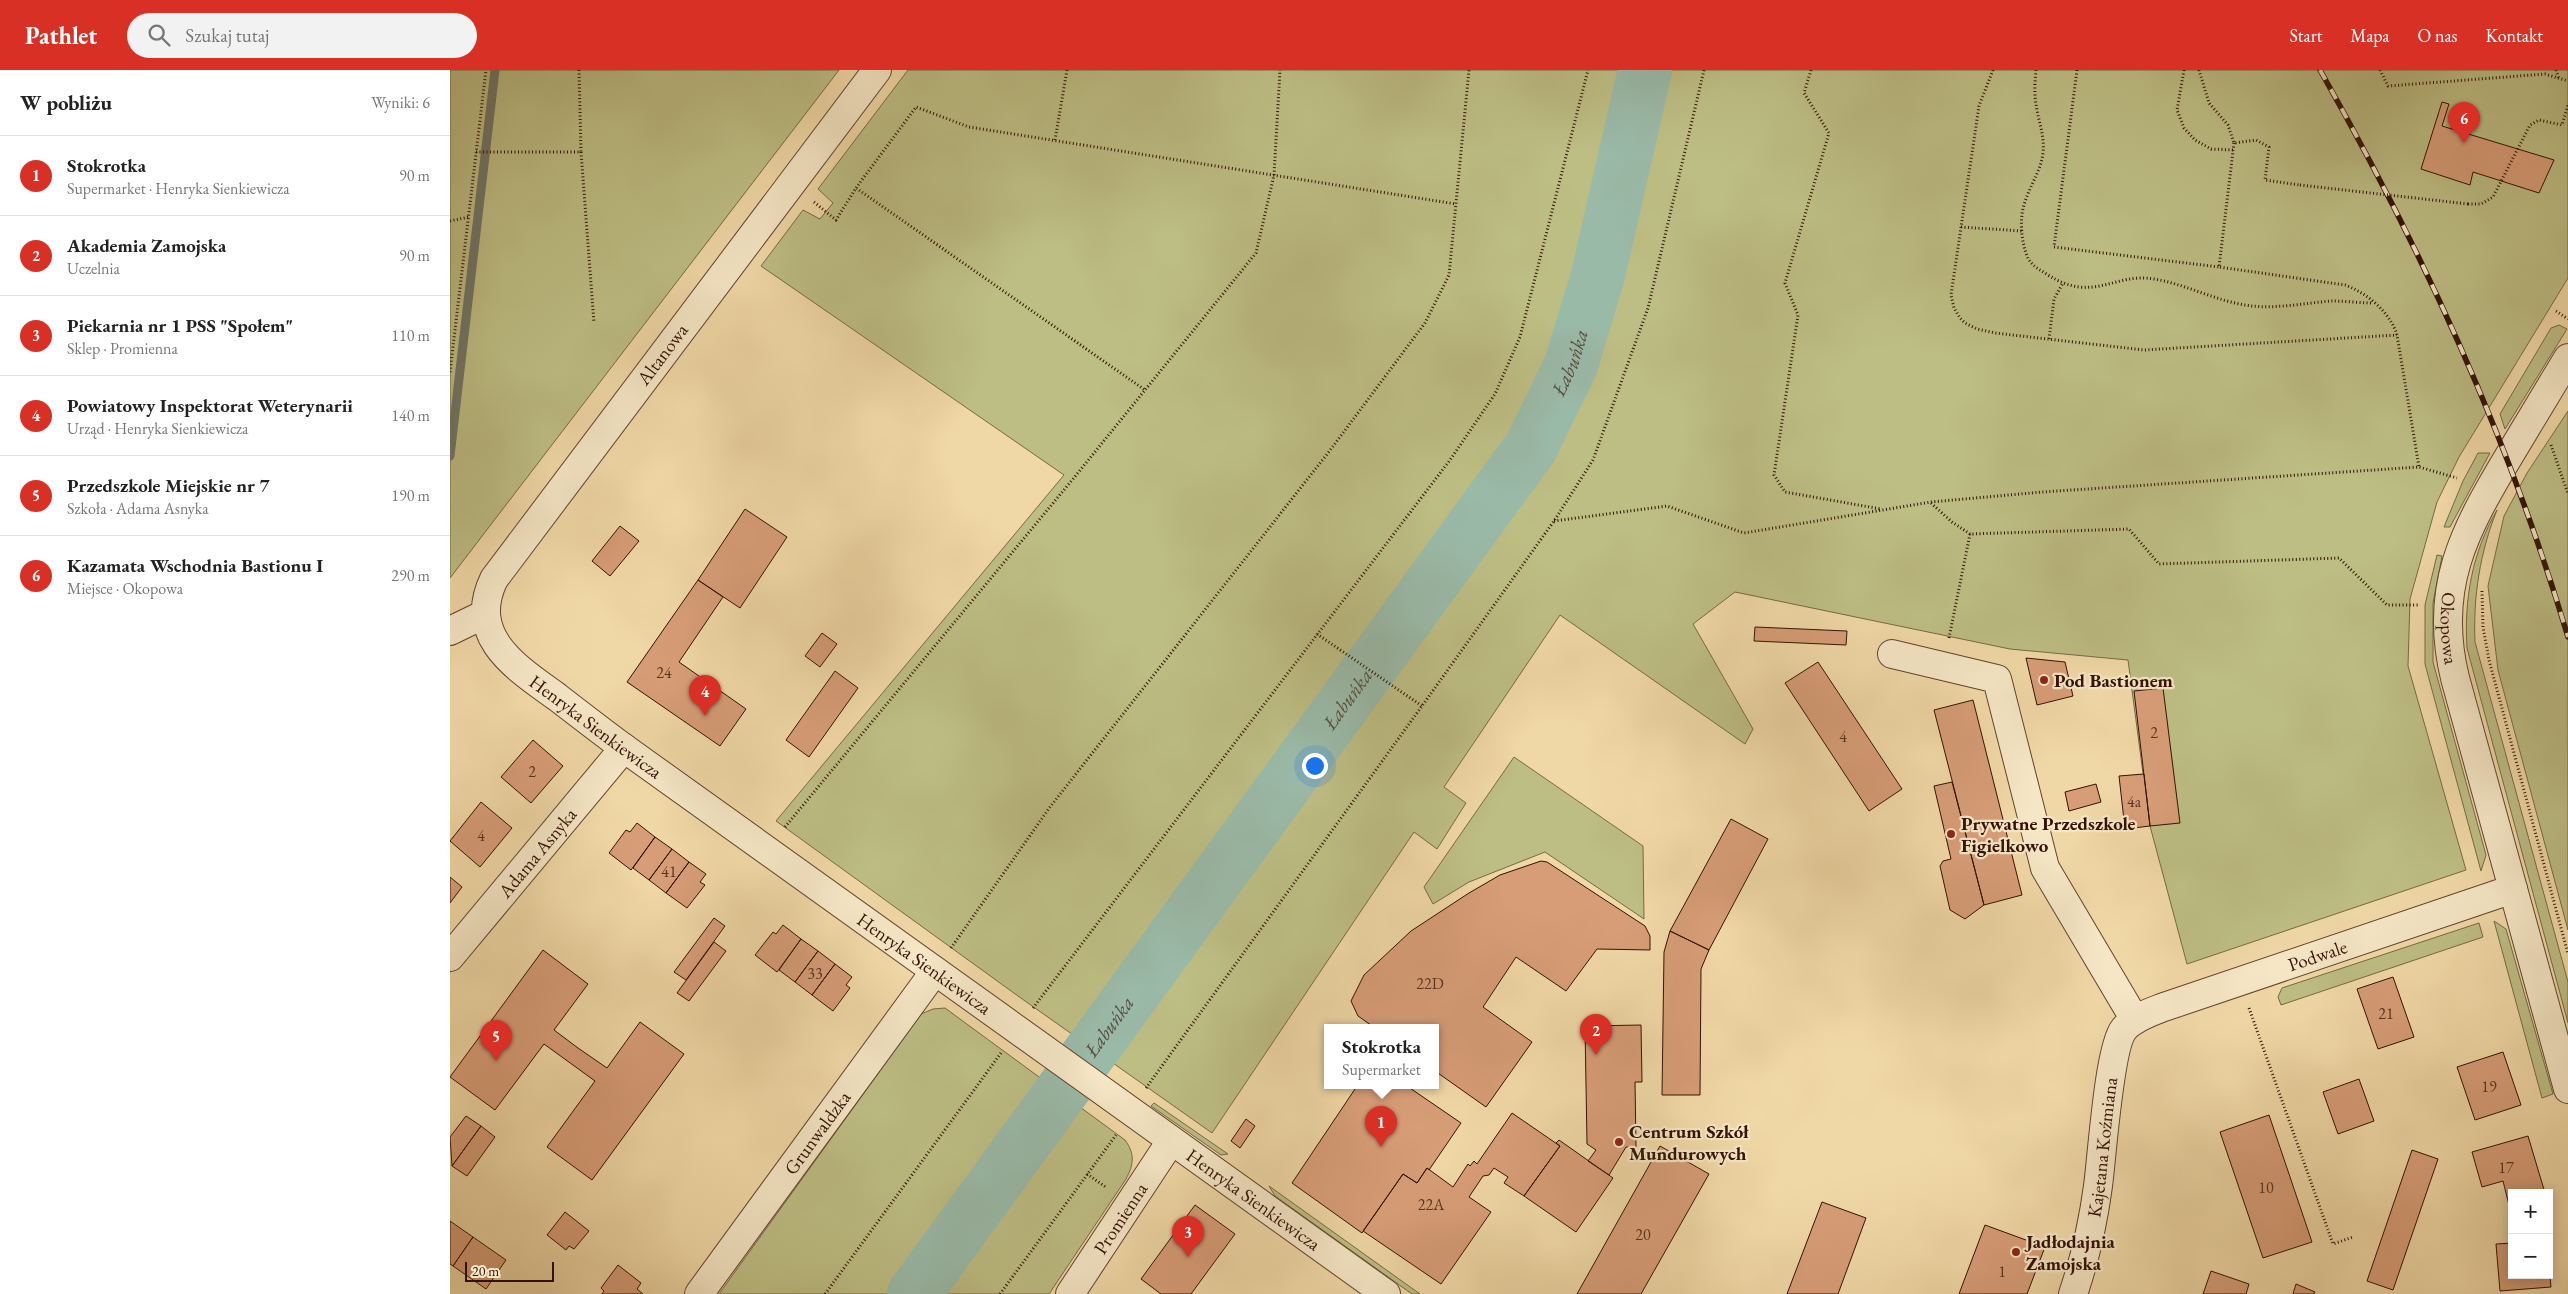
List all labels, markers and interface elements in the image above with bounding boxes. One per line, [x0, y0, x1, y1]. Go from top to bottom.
search box [127, 13, 477, 58]
text: Pathlet [25, 20, 97, 51]
icon: search [145, 21, 173, 49]
text: Szukaj tutaj [185, 23, 269, 48]
text: Start [2289, 24, 2322, 47]
text: Mapa [2350, 24, 2390, 47]
text: O nas [2418, 24, 2457, 47]
text: Kontakt [2485, 24, 2543, 47]
text: W pobliżu [20, 89, 112, 116]
text: Wyniki: 6 [371, 92, 430, 113]
pin: 6 [2448, 102, 2480, 143]
text: Stokrotka [67, 153, 146, 178]
text: 1 [32, 165, 40, 186]
text: 90 m [399, 165, 430, 186]
text: Supermarket · Henryka Sienkiewicza [67, 178, 290, 199]
text: Akademia Zamojska [67, 233, 226, 258]
text: 2 [32, 245, 40, 266]
text: 90 m [399, 245, 430, 266]
text: Uczelnia [67, 258, 120, 279]
text: Piekarnia nr 1 PSS "Społem" [67, 313, 293, 338]
street label: Altanowa [631, 318, 694, 391]
text: 3 [32, 325, 40, 346]
text: 110 m [391, 325, 430, 346]
water label: Łabuńka [1545, 326, 1594, 401]
text: Sklep · Promienna [67, 338, 178, 359]
text: Powiatowy Inspektorat Weterynarii [67, 393, 353, 418]
text: 4 [32, 405, 40, 426]
text: 140 m [391, 405, 430, 426]
text: Urząd · Henryka Sienkiewicza [67, 418, 248, 439]
text: Przedszkole Miejskie nr 7 [67, 473, 269, 498]
text: 5 [32, 485, 40, 506]
text: 190 m [391, 485, 430, 506]
text: Szkoła · Adama Asnyka [67, 498, 209, 519]
text: Kazamata Wschodnia Bastionu I [67, 553, 323, 578]
text: 6 [32, 565, 40, 586]
text: 290 m [391, 565, 430, 586]
text: Miejsce · Okopowa [67, 578, 183, 599]
street label: Okopowa [2435, 591, 2464, 667]
house number: 24 [656, 662, 672, 683]
water label: Łabuńka [1316, 664, 1378, 735]
place label: Pod Bastionem [2054, 668, 2174, 693]
street label: Henryka Sienkiewicza [524, 669, 667, 785]
marker: Pod Bastionem [2038, 674, 2050, 686]
pin: 4 [689, 675, 721, 716]
house number: 2 [2150, 722, 2158, 743]
house number: 4 [1839, 726, 1847, 747]
your location [1302, 753, 1328, 779]
house number: 2 [528, 761, 536, 782]
house number: 4a [2127, 791, 2142, 812]
street label: Adama Asnyka [492, 802, 582, 904]
place label: Prywatne Przedszkole Figielkowo [1961, 811, 2136, 858]
house number: 4 [477, 825, 485, 846]
marker: Prywatne Przedszkole Figielkowo [1945, 828, 1957, 840]
house number: 41 [661, 861, 677, 882]
street label: Henryka Sienkiewicza [852, 907, 997, 1021]
street label: Podwale [2285, 934, 2350, 977]
house number: 33 [807, 963, 823, 984]
house number: 22D [1416, 973, 1444, 994]
water label: Łabuńka [1077, 991, 1140, 1063]
house number: 21 [2378, 1003, 2394, 1024]
pin: 2 [1580, 1014, 1612, 1055]
pin: 5 [480, 1020, 512, 1061]
popup [1324, 1024, 1439, 1089]
text: Stokrotka [1342, 1034, 1421, 1059]
text: Supermarket [1342, 1059, 1421, 1080]
street label: Kajetana Koźmiana [2081, 1075, 2123, 1219]
house number: 19 [2481, 1076, 2497, 1097]
street label: Grunwaldzka [778, 1086, 857, 1180]
pin: 1 [1365, 1106, 1397, 1147]
place label: Centrum Szkół Mundurowych [1629, 1119, 1749, 1166]
marker: Centrum Szkół Mundurowych [1613, 1136, 1625, 1148]
street label: Henryka Sienkiewicza [1181, 1143, 1326, 1256]
house number: 17 [2498, 1157, 2514, 1178]
street label: Promienna [1088, 1177, 1153, 1259]
house number: 10 [2258, 1177, 2274, 1198]
map controls [2508, 1189, 2553, 1279]
button: + [2508, 1189, 2553, 1234]
house number: 22A [1418, 1194, 1445, 1215]
pin: 3 [1172, 1216, 1204, 1257]
house number: 20 [1635, 1224, 1651, 1245]
place label: Jadłodajnia Zamojska [2024, 1229, 2116, 1276]
button: − [2508, 1234, 2553, 1279]
marker: Jadłodajnia Zamojska [2010, 1246, 2022, 1258]
scale bar [465, 1259, 554, 1282]
house number: 1 [1998, 1261, 2006, 1282]
text: 20 m [472, 1262, 499, 1280]

